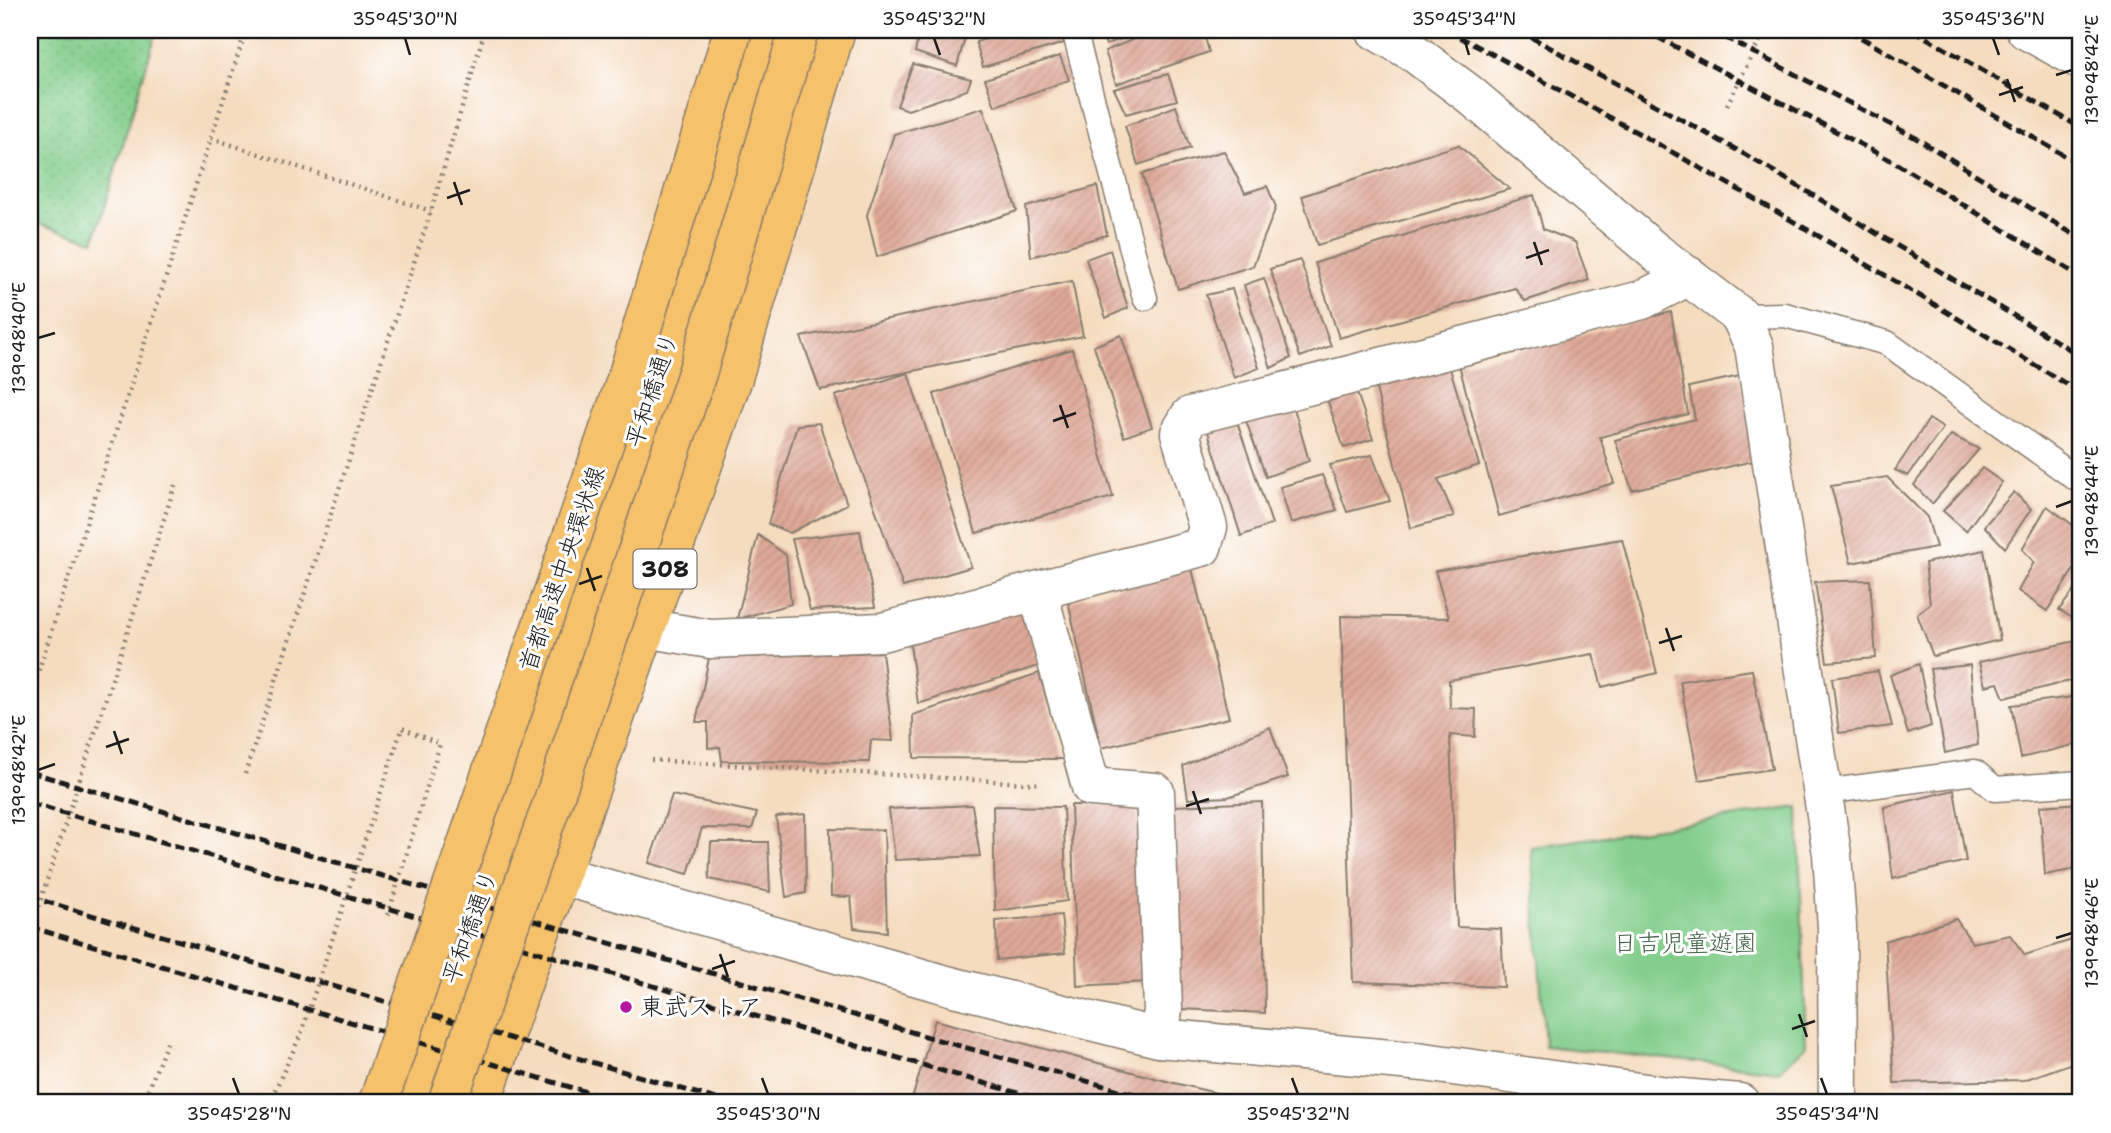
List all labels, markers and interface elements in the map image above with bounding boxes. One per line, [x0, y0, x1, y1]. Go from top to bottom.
text: 35°45'30"N [352, 7, 458, 31]
text: 35°45'32"N [882, 7, 986, 31]
text: 35°45'34"N [1412, 7, 1516, 31]
text: 35°45'36"N [1941, 7, 2045, 31]
text: 139°48'42"E [2080, 15, 2104, 125]
text: 139°48'40"E [7, 282, 31, 394]
street label: 平和橋通り [618, 328, 686, 452]
text: 139°48'44"E [2080, 445, 2104, 557]
street label: 首都高速中央環状線 [512, 462, 612, 676]
road number: 308 [634, 550, 696, 589]
text: 139°48'42"E [7, 715, 31, 825]
street label: 平和橋通り [434, 865, 506, 989]
text: 139°48'46"E [2080, 878, 2104, 988]
park label: 日吉児童遊園 [1613, 927, 1757, 959]
place label: 東武ストア [640, 991, 762, 1023]
marker: 東武ストア [618, 999, 634, 1015]
text: 35°45'28"N [187, 1102, 291, 1126]
text: 35°45'30"N [715, 1102, 821, 1126]
text: 35°45'32"N [1246, 1102, 1350, 1126]
text: 35°45'34"N [1775, 1102, 1879, 1126]

